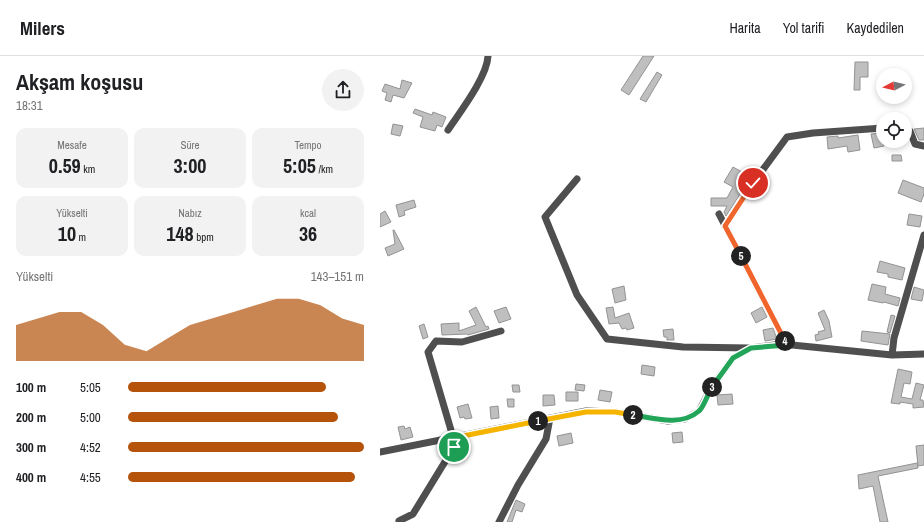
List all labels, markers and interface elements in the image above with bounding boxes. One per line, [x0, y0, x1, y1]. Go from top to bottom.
text: Milers [20, 15, 65, 41]
text: Harita [729, 19, 761, 37]
text: Yol tarifi [783, 19, 825, 37]
text: Kaydedilen [847, 19, 904, 37]
text: Akşam koşusu [16, 67, 143, 97]
north arrow [876, 68, 912, 104]
map controls [876, 68, 912, 148]
button: share [322, 69, 364, 111]
text: 18:31 [16, 97, 43, 114]
button: locate [876, 112, 912, 148]
text: Mesafe [57, 138, 87, 152]
text: Süre [180, 138, 200, 152]
text: Tempo [294, 138, 322, 152]
text: 0.59 [49, 152, 81, 179]
text: 3:00 [174, 152, 206, 179]
text: 5:05 [283, 152, 316, 179]
text: km [81, 162, 95, 176]
text: /km [316, 162, 333, 176]
pin [736, 166, 770, 200]
icon: check [742, 172, 764, 194]
text: Yükselti [56, 206, 88, 220]
text: Nabız [178, 206, 202, 220]
text: kcal [300, 206, 316, 220]
text: 10 [58, 220, 76, 247]
text: 148 [166, 220, 194, 247]
text: 36 [299, 220, 317, 247]
text: m [76, 230, 86, 244]
text: bpm [194, 230, 214, 244]
pin: 5 [731, 246, 751, 266]
text: 5 [738, 249, 744, 263]
text: Yükselti [16, 268, 53, 285]
text: 143–151 m [311, 268, 364, 285]
pin: 4 [775, 331, 795, 351]
text: 4 [782, 334, 788, 348]
pin: 3 [702, 377, 722, 397]
text: 100 m [16, 379, 46, 396]
text: 5:05 [80, 379, 101, 396]
text: 3 [709, 380, 715, 394]
pin: 2 [623, 405, 643, 425]
text: 2 [630, 408, 636, 422]
text: 200 m [16, 409, 46, 426]
text: 5:00 [80, 409, 101, 426]
pin: 1 [528, 411, 548, 431]
text: 1 [535, 414, 541, 428]
pin [437, 430, 471, 464]
icon: arrive [443, 436, 465, 458]
text: 300 m [16, 439, 46, 456]
text: 4:52 [80, 439, 101, 456]
text: 400 m [16, 469, 46, 486]
text: 4:55 [80, 469, 101, 486]

